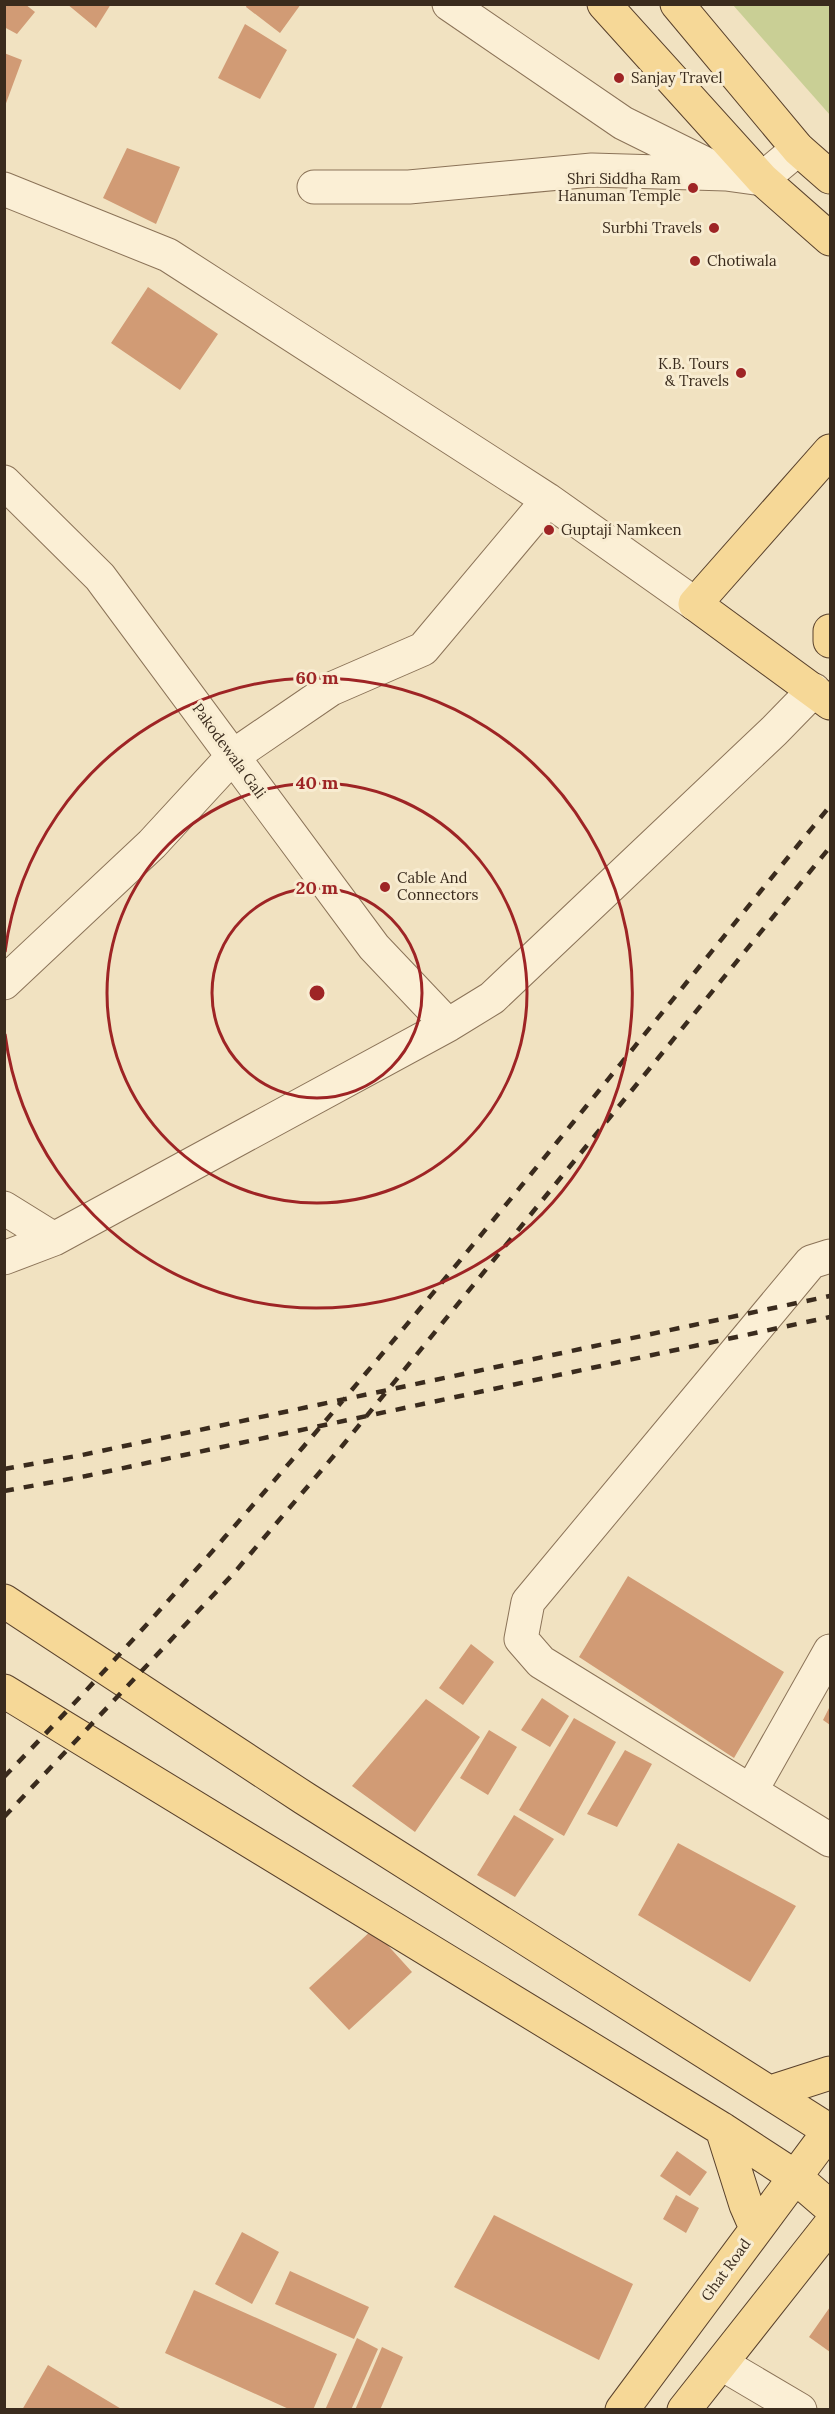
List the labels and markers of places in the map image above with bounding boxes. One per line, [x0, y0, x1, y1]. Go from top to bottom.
place label: Sanjay Travel [631, 68, 723, 87]
marker: Sanjay Travel [612, 71, 626, 85]
place label: Shri Siddha Ram Hanuman Temple [558, 169, 681, 205]
marker: Shri Siddha Ram Hanuman Temple [686, 181, 700, 195]
place label: Surbhi Travels [602, 218, 702, 237]
marker: Surbhi Travels [707, 221, 721, 235]
place label: Chotiwala [707, 251, 777, 270]
marker: Chotiwala [688, 254, 702, 268]
place label: K.B. Tours & Travels [658, 354, 729, 390]
marker: K.B. Tours & Travels [734, 366, 748, 380]
place label: Guptaji Namkeen [561, 520, 682, 539]
marker: Guptaji Namkeen [542, 523, 556, 537]
place label: Cable And Connectors [397, 868, 479, 904]
marker: Cable And Connectors [378, 880, 392, 894]
centre of rings [307, 983, 327, 1003]

